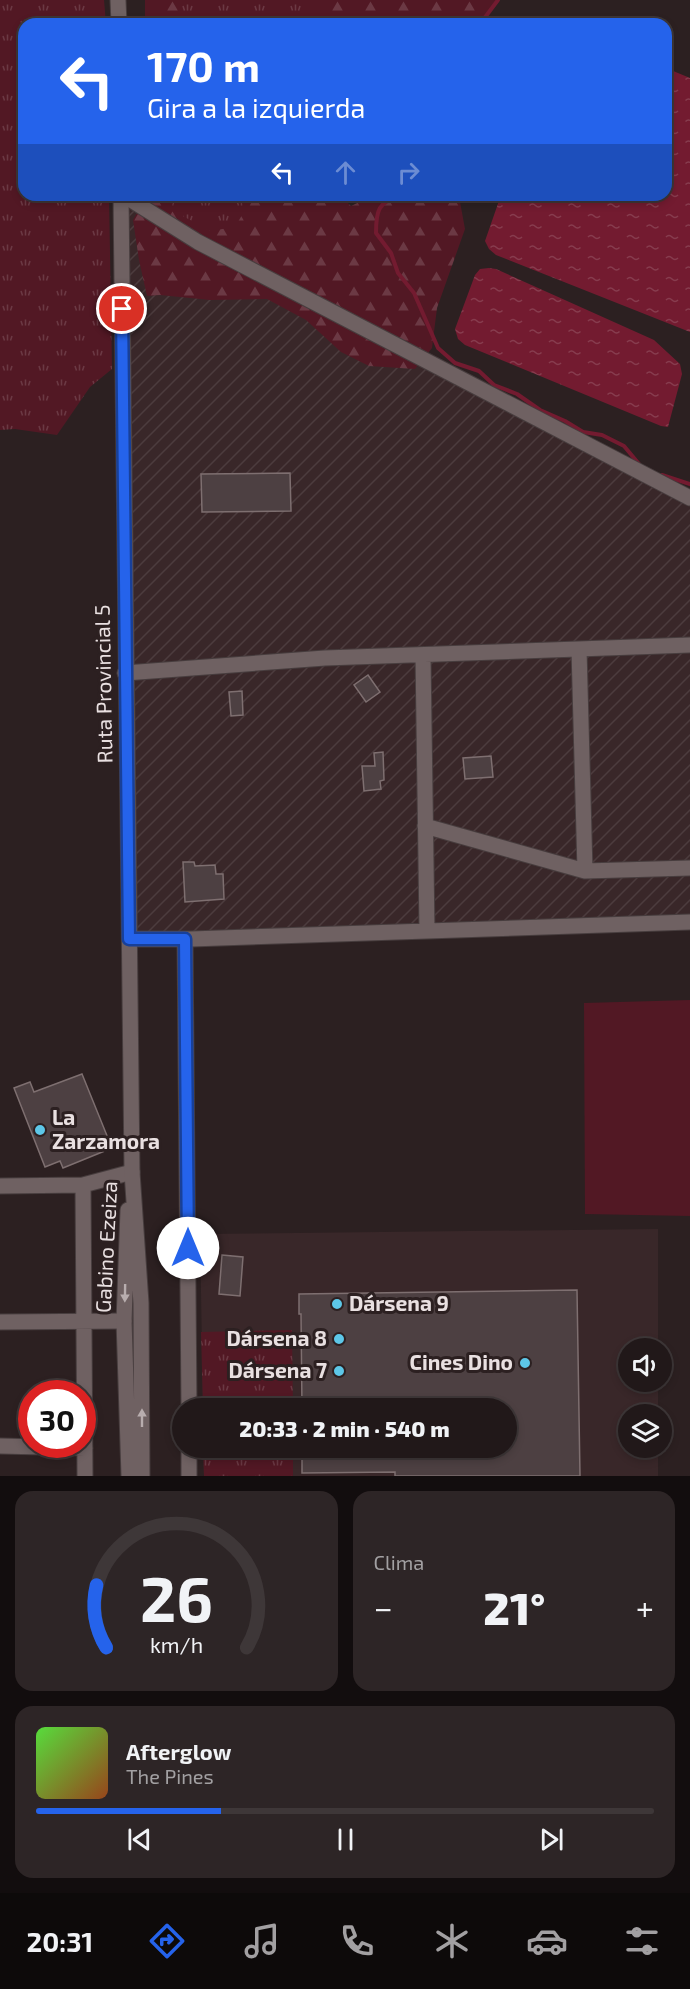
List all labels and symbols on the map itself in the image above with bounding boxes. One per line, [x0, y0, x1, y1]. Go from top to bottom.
pin [96, 283, 147, 334]
street label: Ruta Provincial 5 [89, 604, 116, 764]
place label: La Zarzamora [52, 1104, 160, 1153]
marker: La Zarzamora [33, 1123, 47, 1137]
street label: Gabino Ezeiza [90, 1180, 121, 1313]
position arrow [156, 1216, 220, 1280]
one-way arrow [120, 1283, 129, 1302]
place label: Dársena 9 [349, 1290, 449, 1315]
marker: Dársena 9 [330, 1297, 344, 1311]
place label: Dársena 8 [227, 1325, 327, 1350]
marker: Dársena 8 [332, 1332, 346, 1346]
place label: Cines Dino [410, 1349, 513, 1374]
marker: Cines Dino [518, 1356, 532, 1370]
place label: Dársena 7 [229, 1357, 327, 1382]
marker: Dársena 7 [332, 1364, 346, 1378]
speed limit sign: 30 [18, 1380, 96, 1458]
one-way arrow [137, 1408, 146, 1427]

